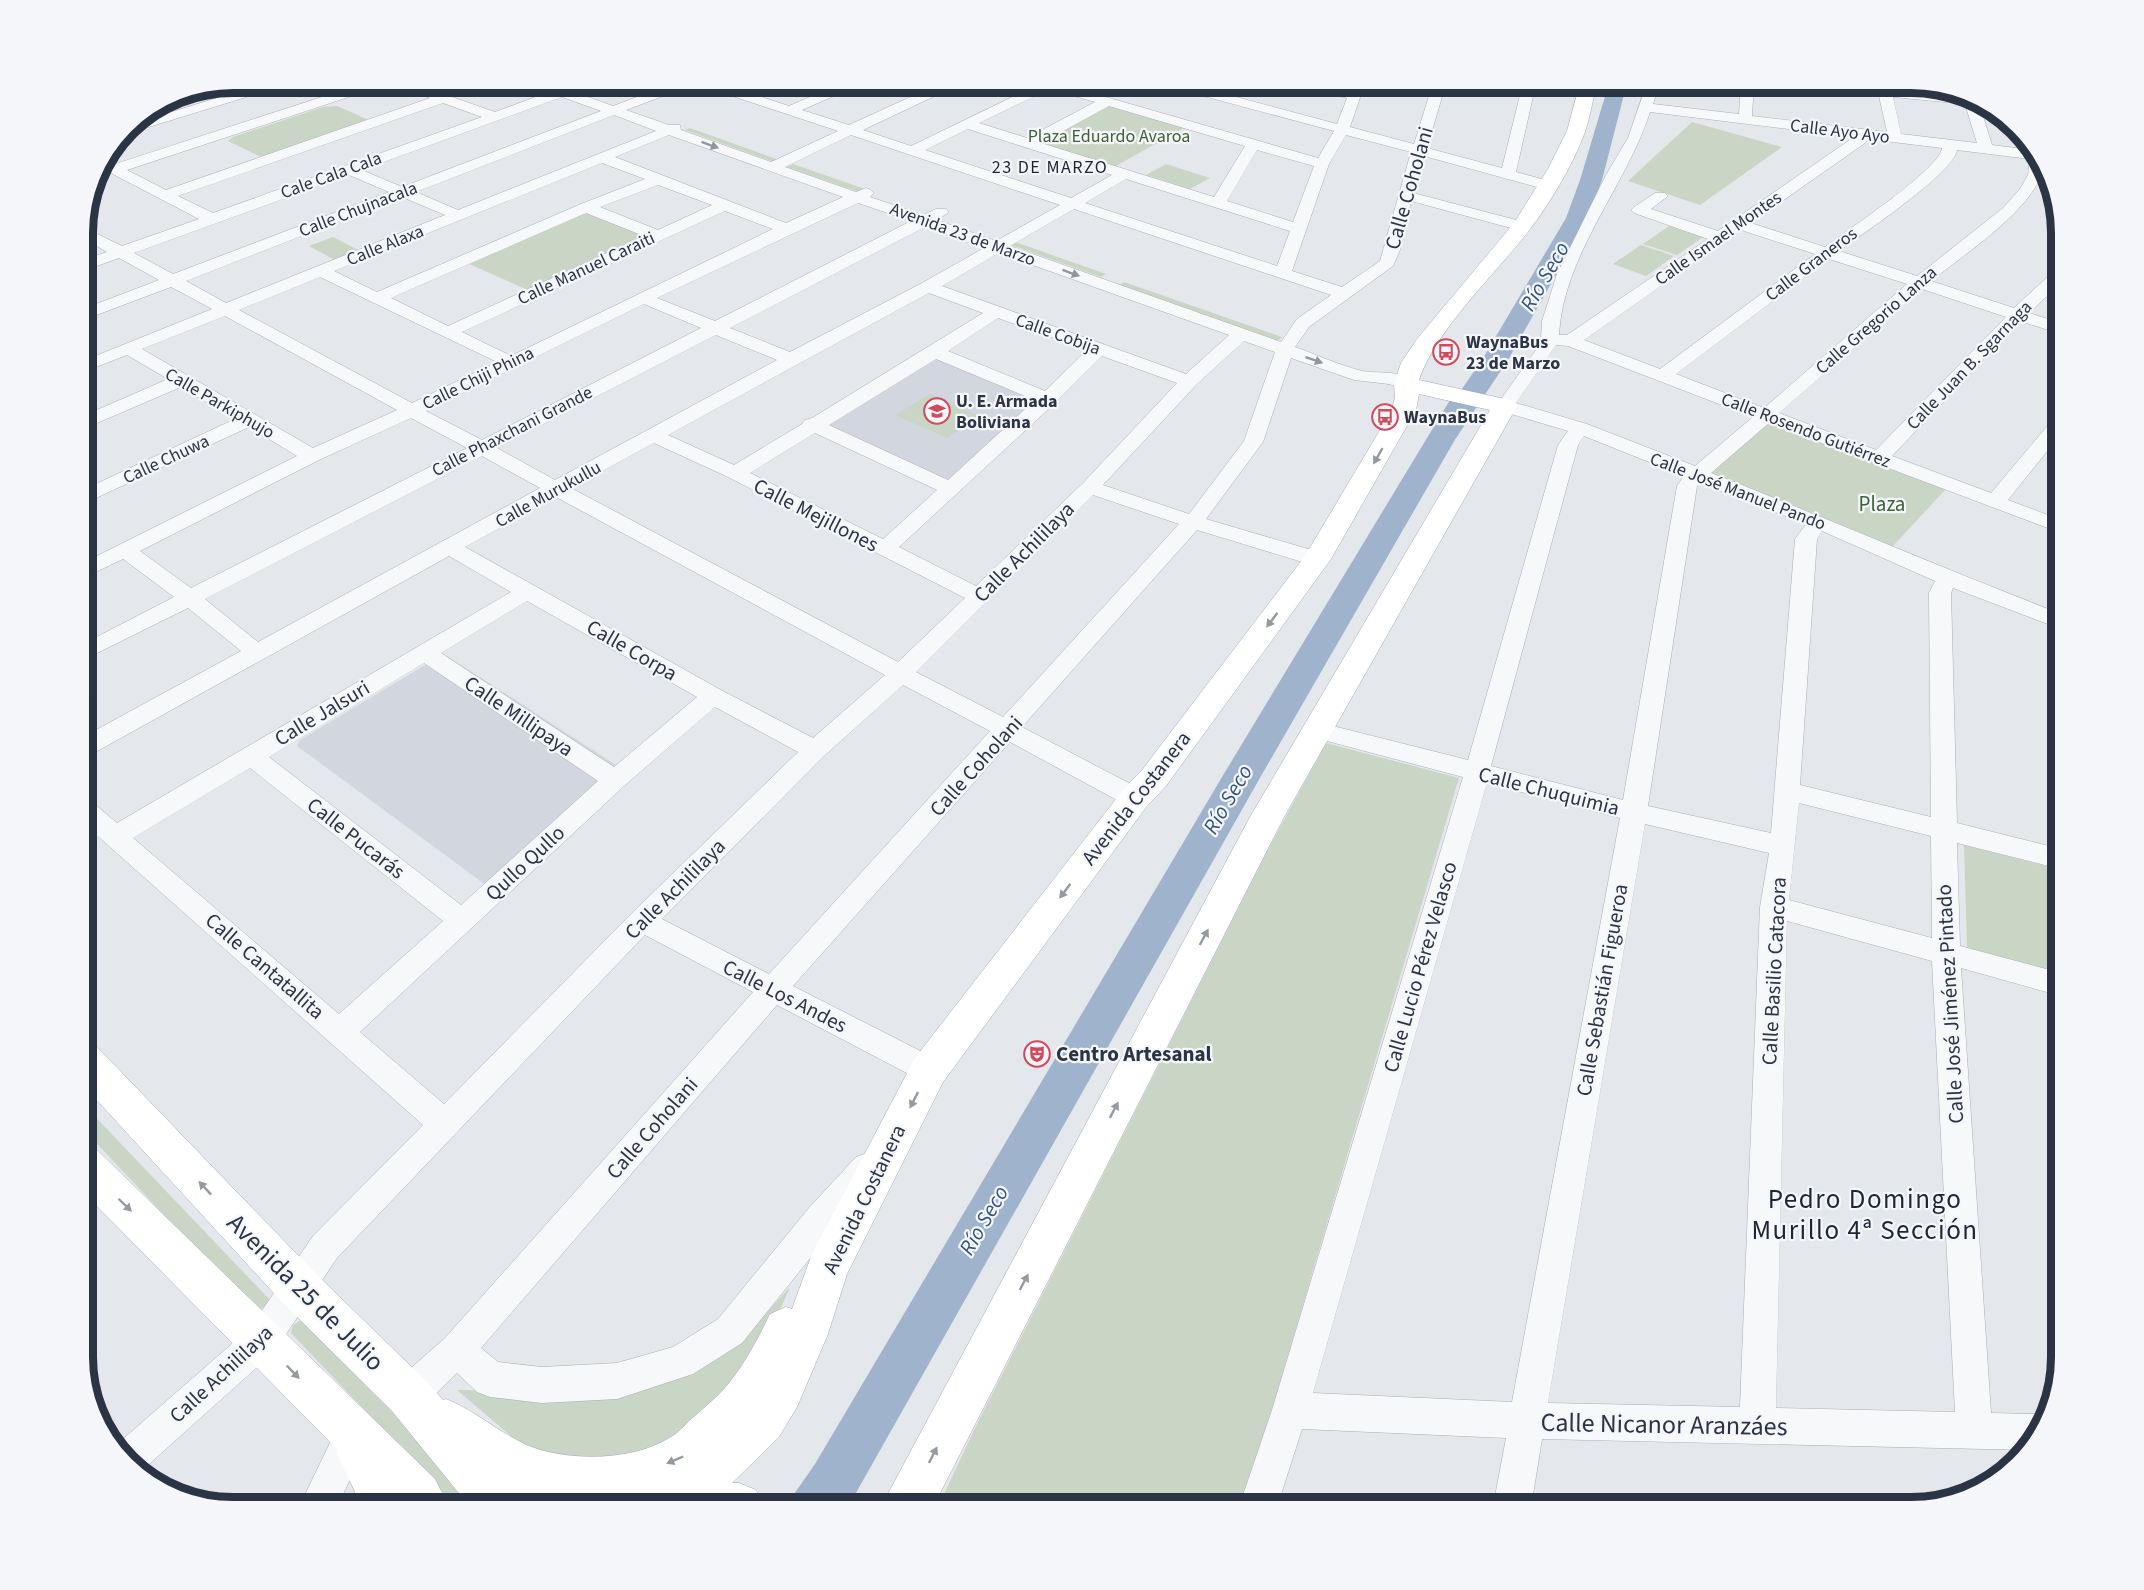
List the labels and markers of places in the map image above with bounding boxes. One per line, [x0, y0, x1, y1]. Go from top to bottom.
place label: WaynaBus 23 de Marzo [1466, 330, 1560, 376]
bus stop icon: WaynaBus 23 de Marzo [1431, 337, 1461, 367]
place label: U. E. Armada Boliviana [956, 389, 1058, 435]
school or university icon: U. E. Armada Boliviana [922, 396, 952, 426]
bus stop icon: WaynaBus [1370, 402, 1400, 432]
place label: WaynaBus [1404, 405, 1486, 430]
theatre icon: Centro Artesanal [1022, 1039, 1052, 1069]
place label: Centro Artesanal [1056, 1039, 1212, 1069]

